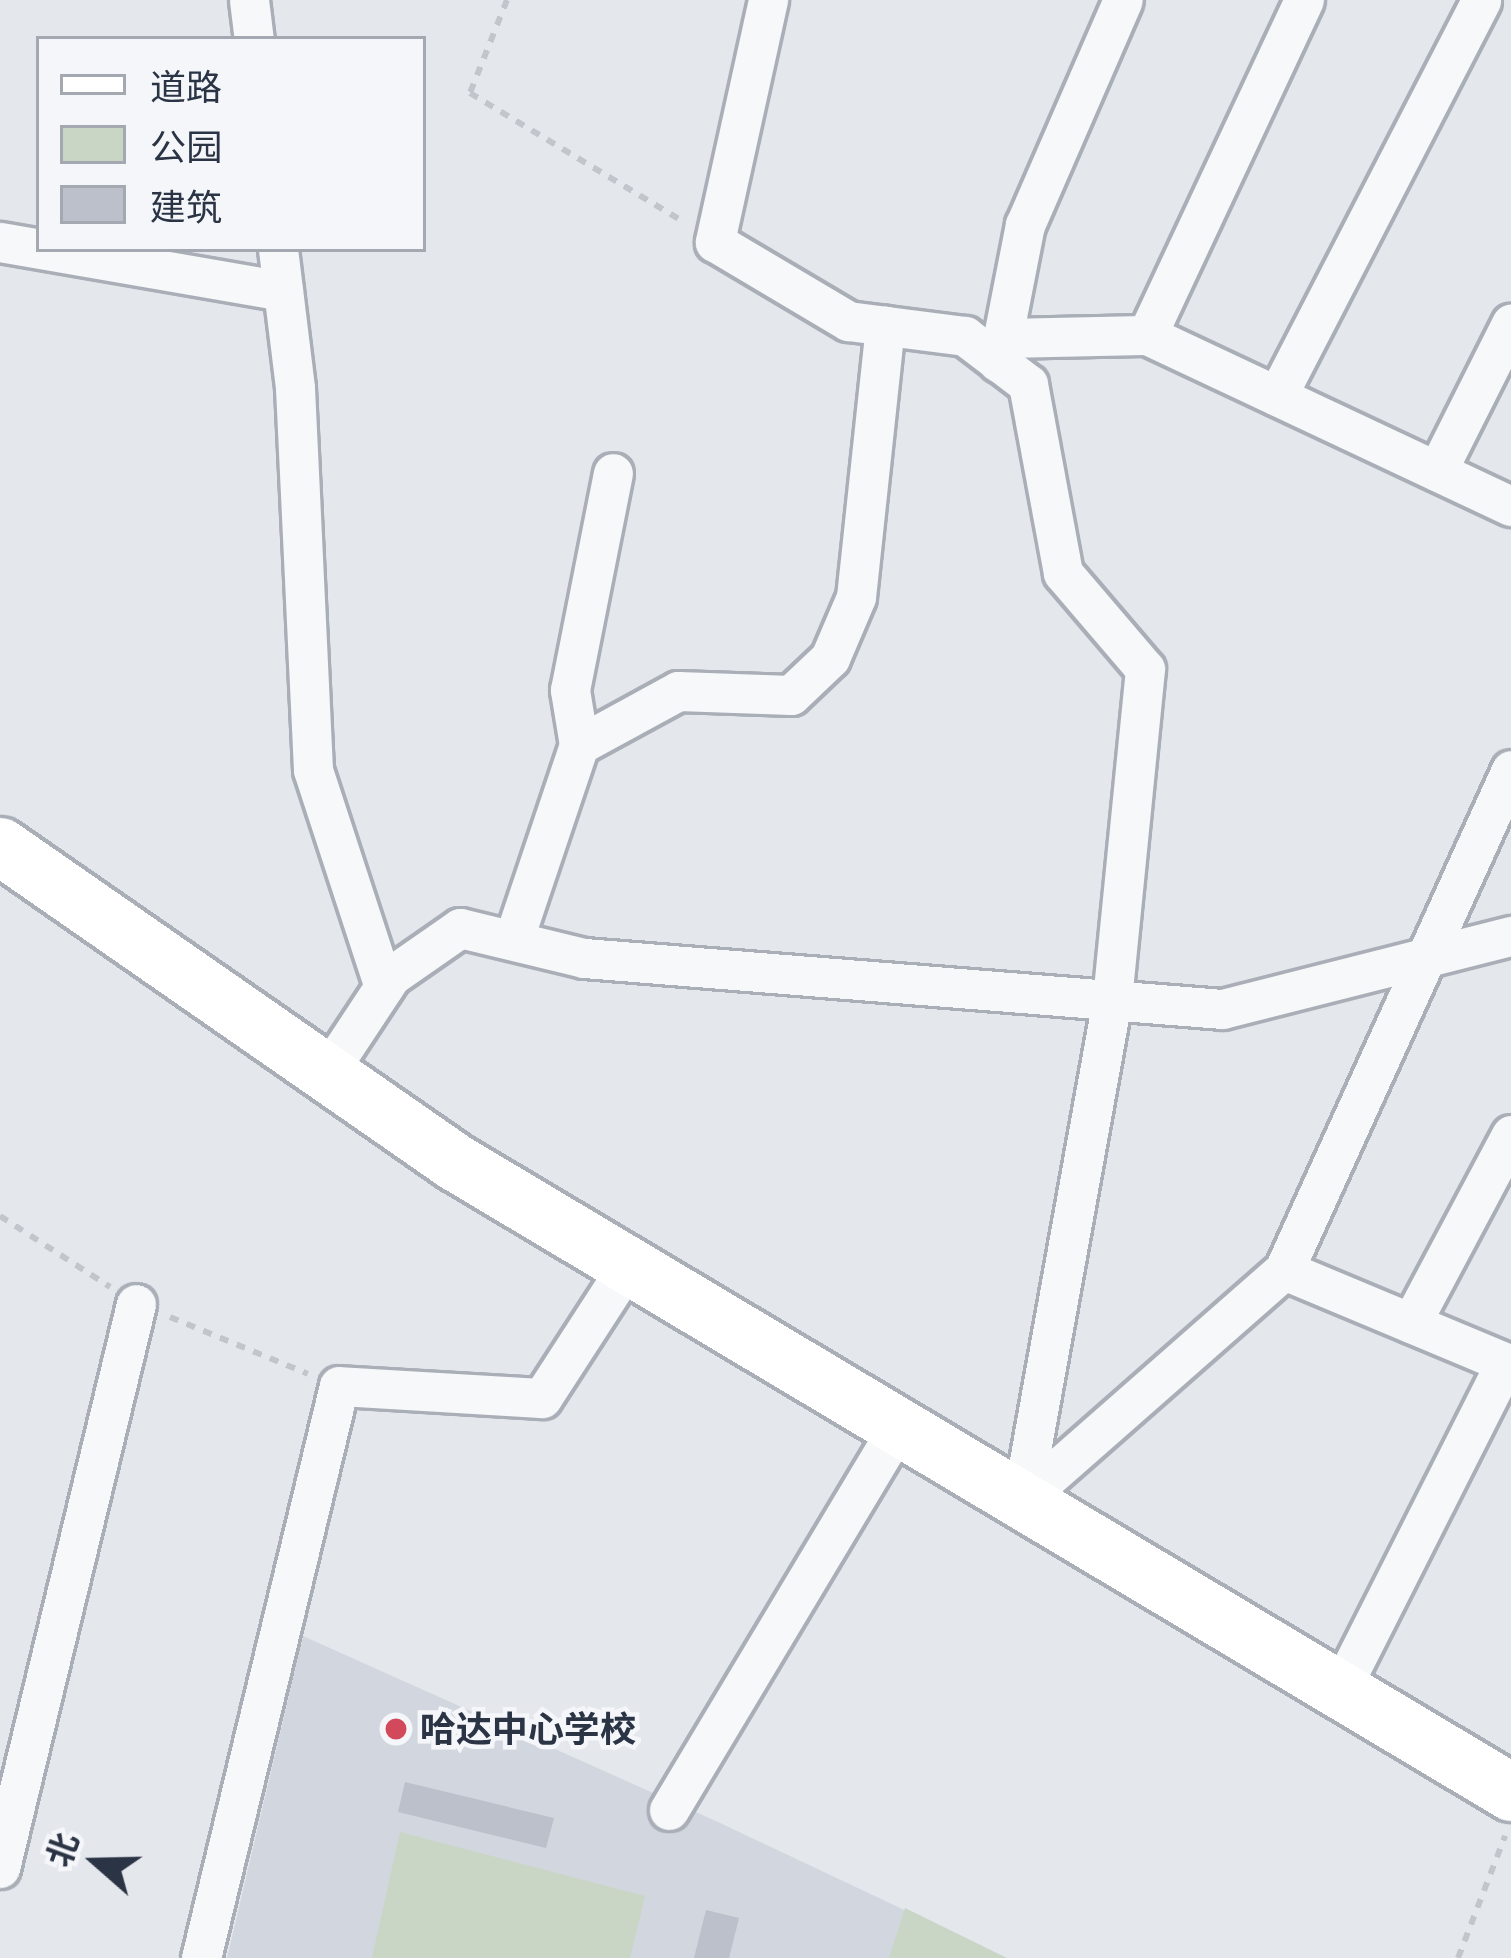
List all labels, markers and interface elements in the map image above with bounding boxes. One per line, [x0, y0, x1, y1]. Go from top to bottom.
legend [36, 36, 426, 252]
text: 道路 [150, 63, 222, 110]
text: 公园 [150, 123, 222, 170]
text: 建筑 [150, 183, 222, 230]
place label: 哈达中心学校 [420, 1707, 636, 1751]
marker: 哈达中心学校 [383, 1716, 409, 1742]
north arrow [36, 1802, 156, 1922]
text: 北 [36, 1827, 88, 1872]

